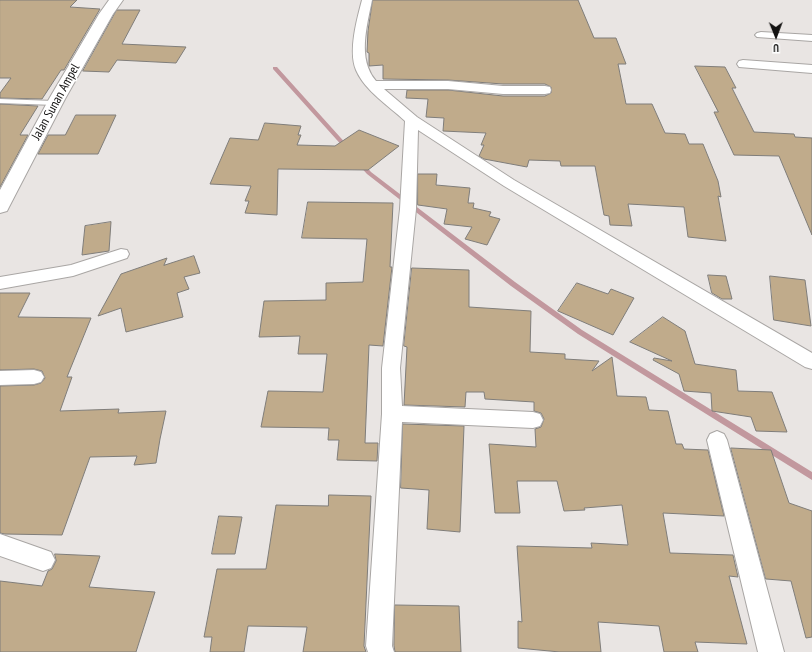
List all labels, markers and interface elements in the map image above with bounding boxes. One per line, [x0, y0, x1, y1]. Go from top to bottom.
north arrow [756, 16, 796, 56]
text: U [773, 41, 779, 55]
street label: Jalan Sunan Ampel [29, 61, 83, 143]

